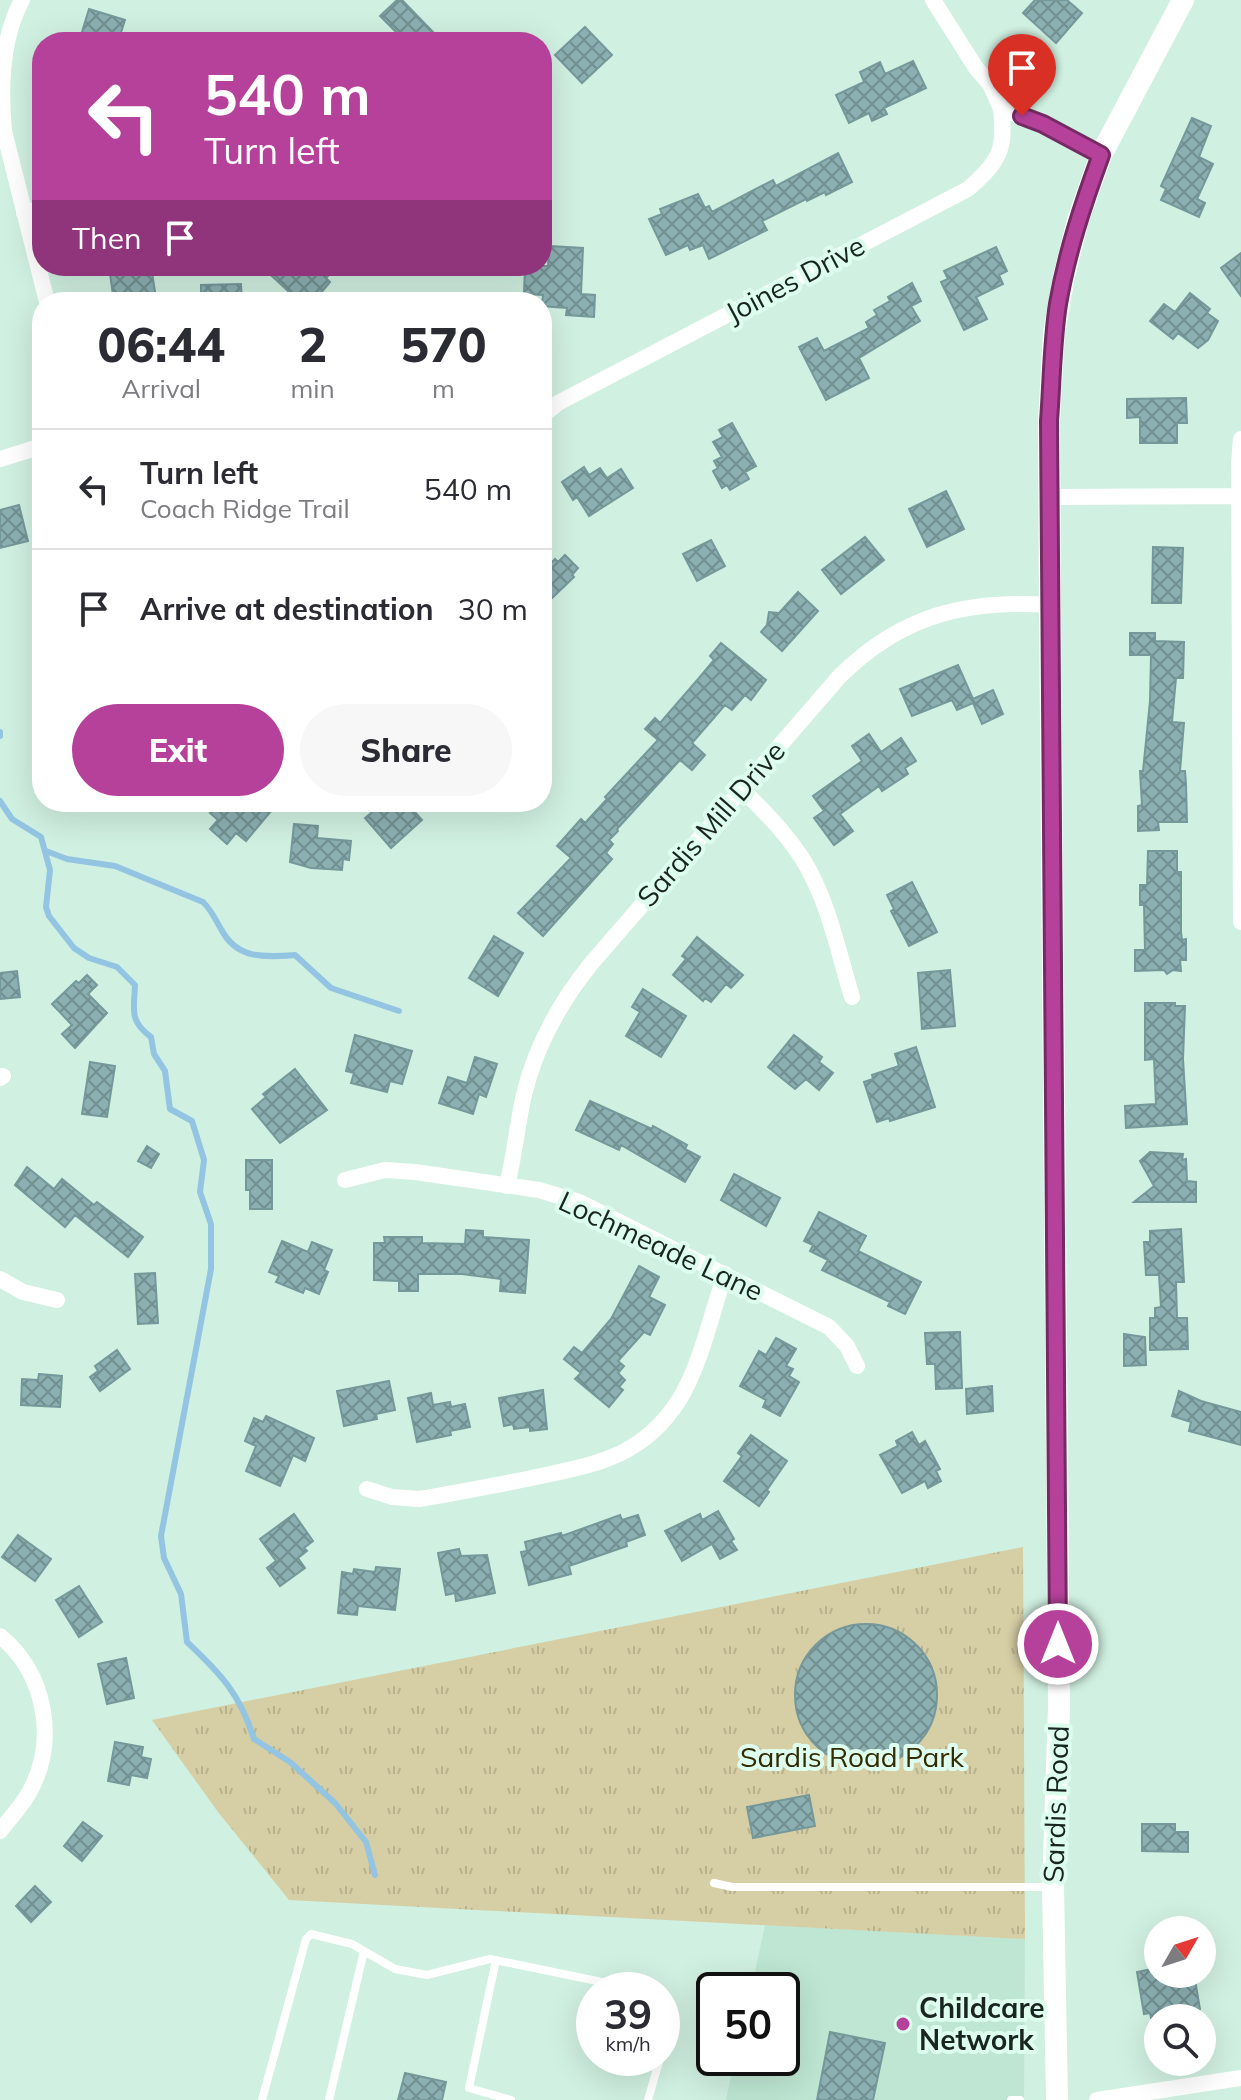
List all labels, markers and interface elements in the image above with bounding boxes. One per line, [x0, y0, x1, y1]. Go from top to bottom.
pin [988, 34, 1056, 116]
icon: arrive [1000, 46, 1044, 90]
text: 540 m [204, 59, 371, 129]
icon: left [72, 64, 176, 168]
text: Turn left [204, 128, 340, 173]
icon: arrive [158, 216, 202, 260]
text: Then [72, 219, 142, 257]
street label: Joines Drive [719, 227, 870, 330]
text: 06:44 [97, 314, 225, 374]
text: 2 [298, 314, 327, 374]
text: 570 [400, 314, 487, 374]
text: Arrival [121, 372, 201, 405]
text: min [291, 372, 335, 405]
text: m [432, 372, 455, 405]
text: Turn left [140, 454, 258, 492]
icon: left [72, 467, 116, 511]
text: 540 m [424, 470, 512, 508]
text: Coach Ridge Trail [140, 492, 350, 525]
icon: arrive [72, 587, 116, 631]
text: Arrive at destination [140, 590, 434, 628]
text: 30 m [458, 590, 528, 628]
button: Exit [72, 704, 284, 796]
button: Share [300, 704, 512, 796]
street label: Sardis Mill Drive [629, 734, 792, 914]
street label: Lochmeade Lane [554, 1183, 769, 1308]
position arrow [1016, 1602, 1100, 1686]
street label: Sardis Road [1035, 1725, 1076, 1883]
park label: Sardis Road Park [740, 1739, 964, 1774]
north arrow [1144, 1916, 1216, 1988]
map controls [1144, 1916, 1216, 2076]
speed limit sign: 50 [696, 1972, 800, 2076]
text: 39 [604, 1989, 652, 2039]
place label: Childcare Network [919, 1990, 1045, 2057]
button: search [1144, 2004, 1216, 2076]
marker: Childcare Network [894, 2015, 912, 2033]
text: km/h [605, 2031, 651, 2056]

